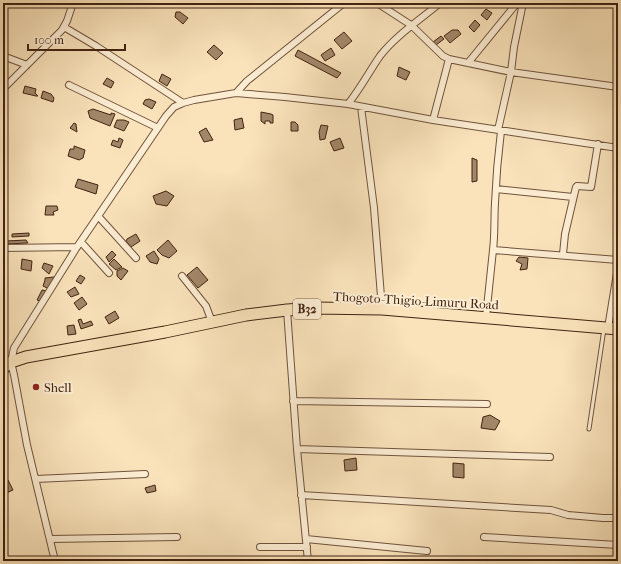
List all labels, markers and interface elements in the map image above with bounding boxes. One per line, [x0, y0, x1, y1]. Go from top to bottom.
scale bar [28, 26, 125, 52]
text: 100 m [34, 33, 64, 47]
street label: Thogoto-Thigio-Limuru Road [333, 289, 500, 312]
road number: B32 [293, 299, 321, 319]
place label: Shell [44, 380, 72, 395]
marker: Shell [31, 382, 41, 392]

